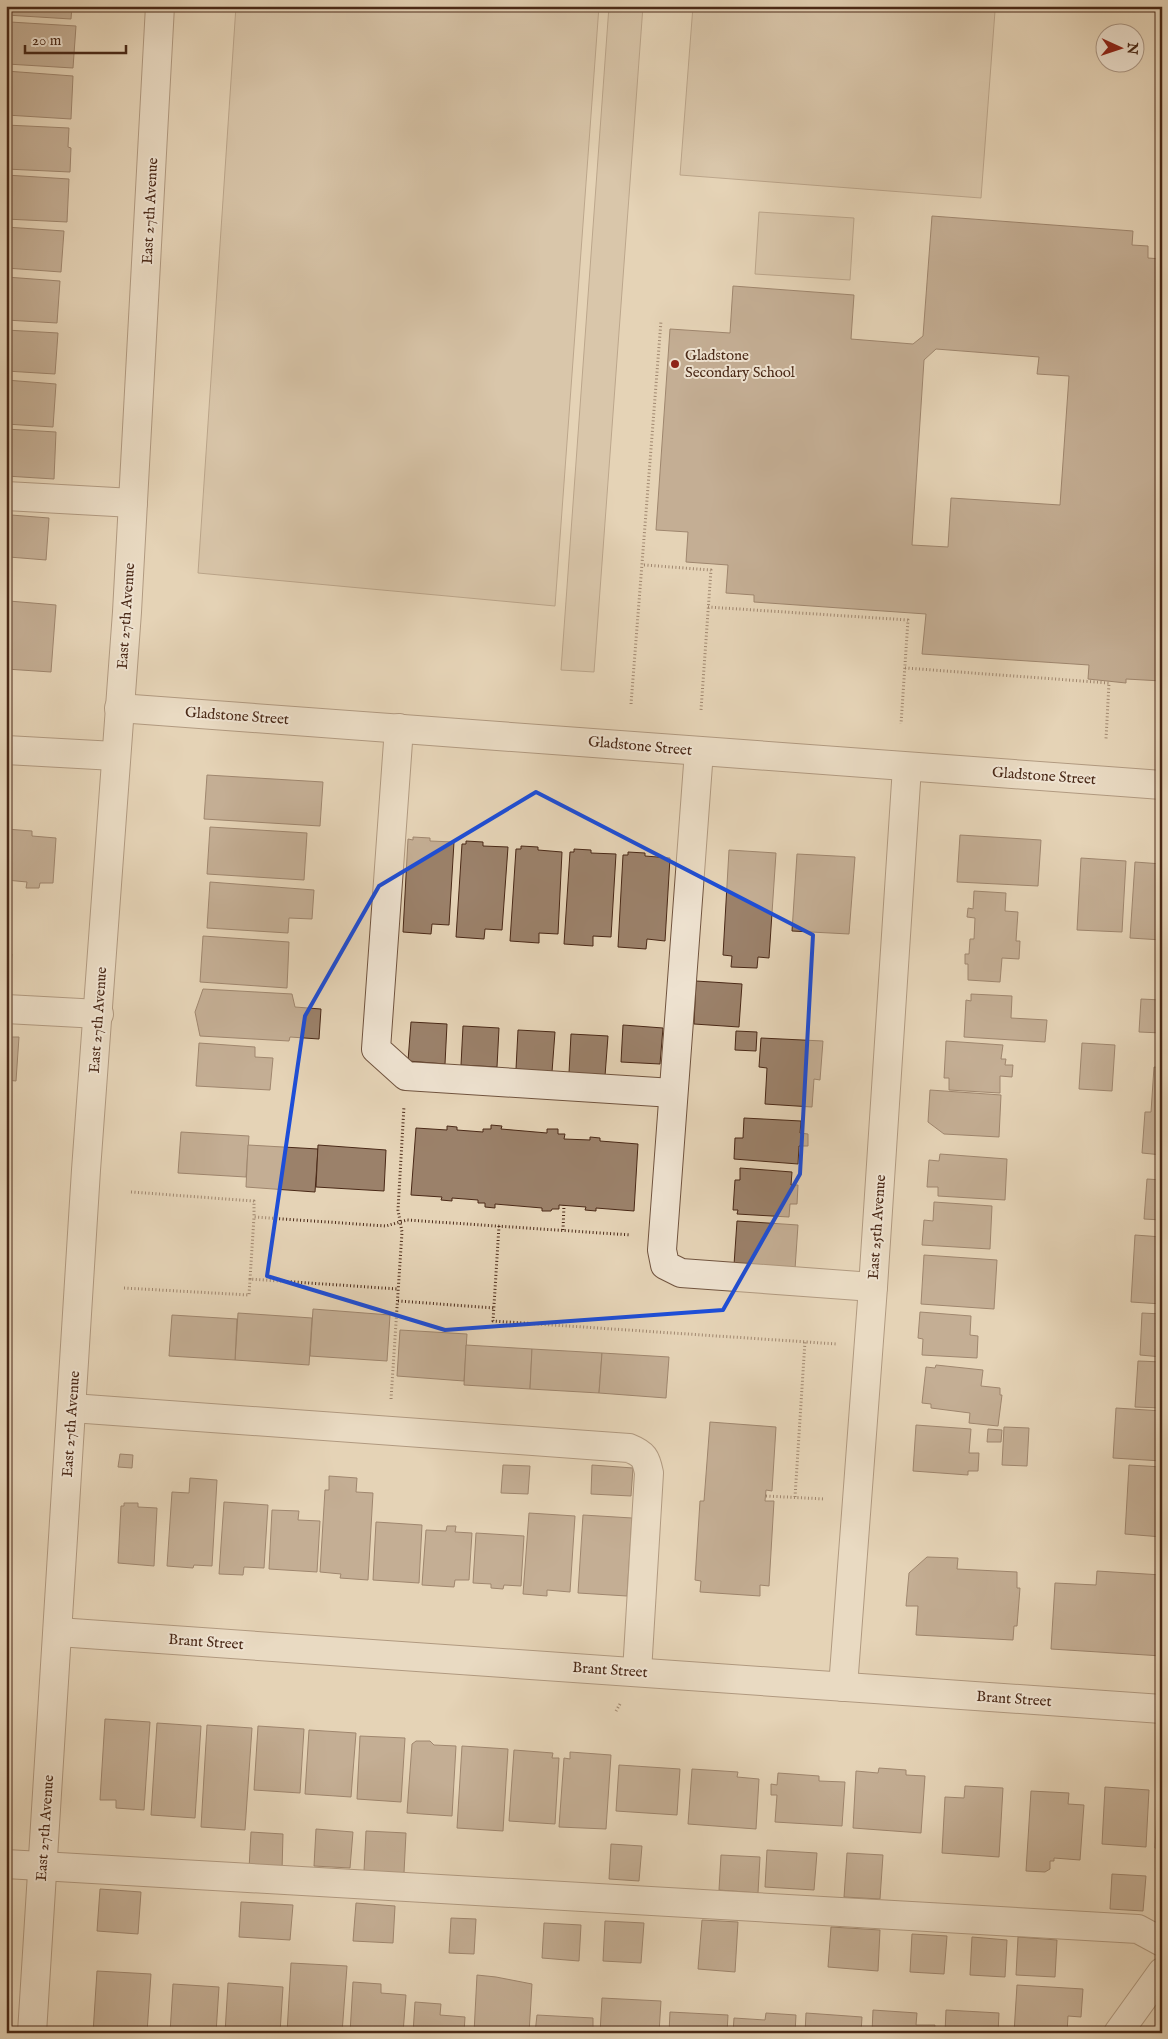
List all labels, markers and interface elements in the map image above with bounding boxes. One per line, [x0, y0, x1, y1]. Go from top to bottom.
scale bar [25, 22, 126, 54]
north arrow [1096, 22, 1146, 72]
text: 20 m [32, 31, 62, 50]
text: N [1123, 41, 1141, 55]
street label: East 27th Avenue [138, 157, 162, 265]
place label: Gladstone Secondary School [685, 346, 796, 382]
marker: Gladstone Secondary School [669, 358, 681, 370]
street label: East 27th Avenue [113, 562, 139, 670]
street label: Gladstone Street [184, 703, 290, 729]
street label: Gladstone Street [587, 732, 693, 760]
street label: Gladstone Street [991, 763, 1097, 789]
street label: East 27th Avenue [85, 966, 111, 1074]
street label: East 25th Avenue [864, 1174, 890, 1280]
street label: East 27th Avenue [58, 1370, 84, 1478]
street label: Brant Street [168, 1630, 244, 1654]
street label: Brant Street [572, 1658, 648, 1682]
street label: Brant Street [976, 1687, 1052, 1711]
street label: East 27th Avenue [32, 1774, 58, 1882]

